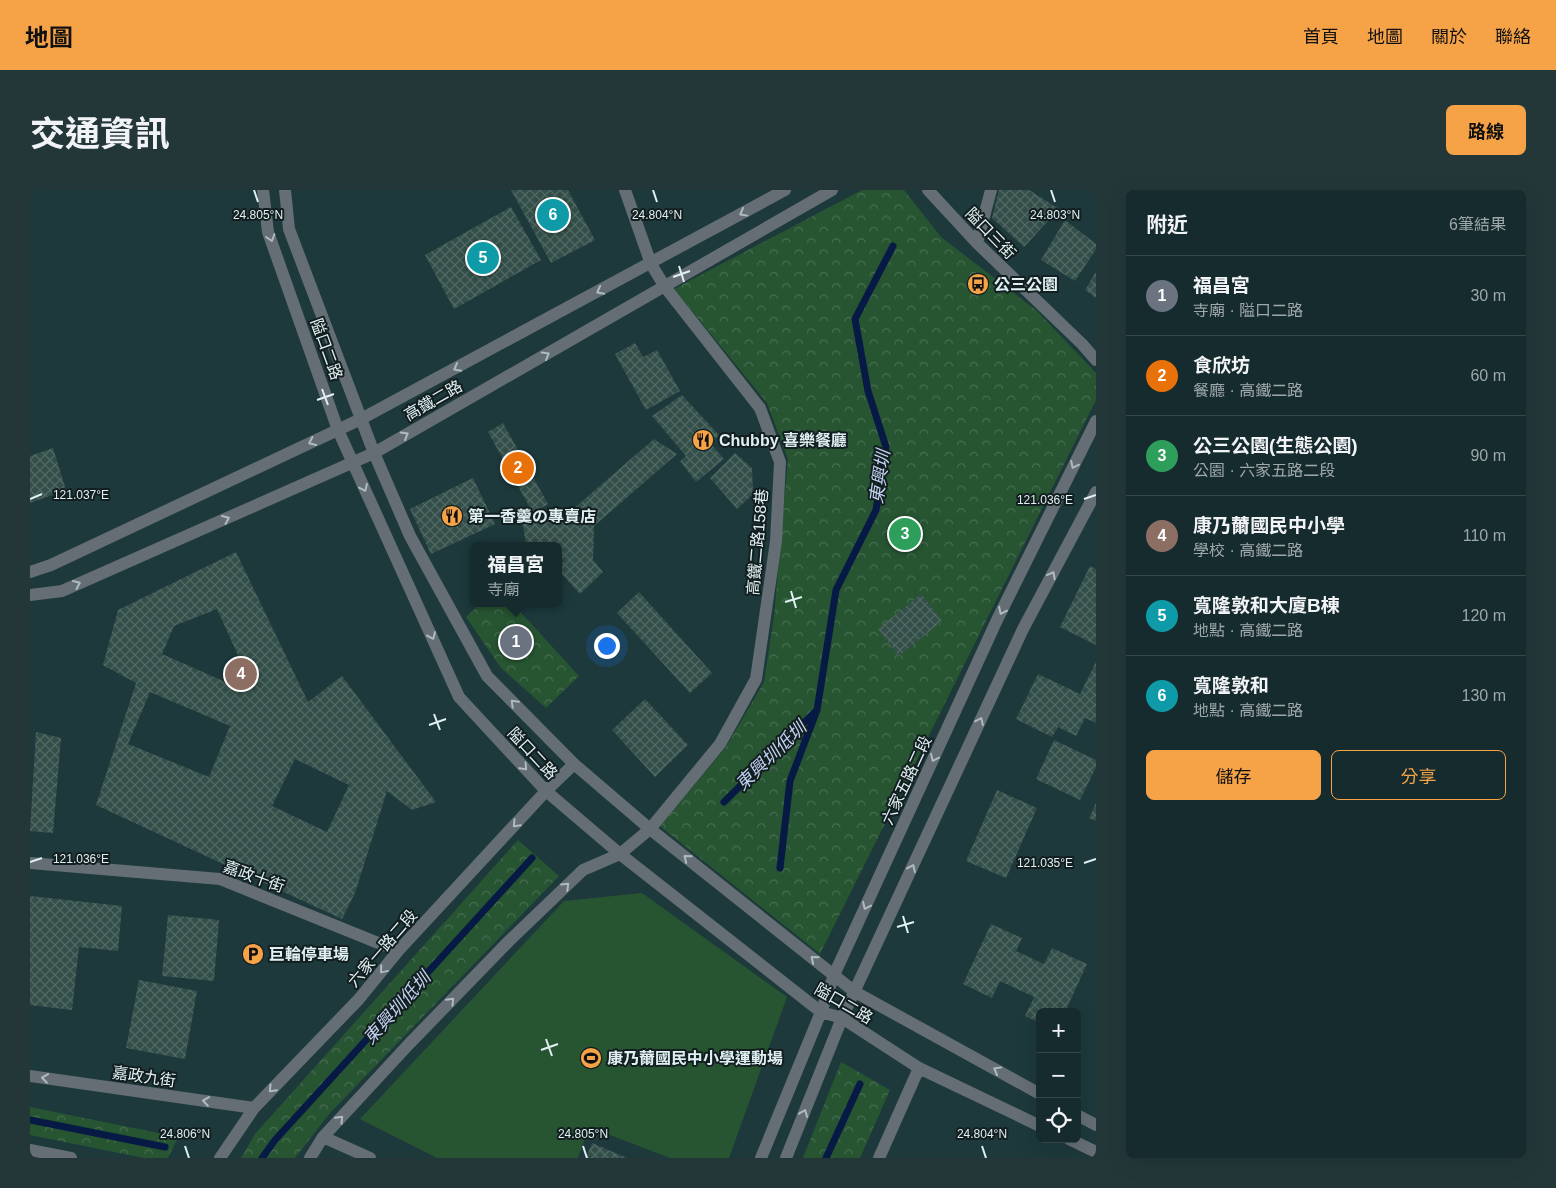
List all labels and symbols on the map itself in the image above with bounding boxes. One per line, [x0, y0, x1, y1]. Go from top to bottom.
pin: 6 [537, 196, 569, 234]
street label: 隘口三街 [962, 204, 1019, 262]
one-way arrow [739, 207, 748, 217]
text: 24.805°N [233, 208, 283, 222]
text: 24.804°N [632, 208, 682, 222]
text: 24.803°N [1030, 208, 1080, 222]
one-way arrow [265, 233, 275, 242]
pin: 5 [467, 239, 499, 277]
bus stop icon: 公三公園 [966, 272, 990, 296]
place label: 公三公園 [994, 276, 1058, 293]
one-way arrow [596, 285, 605, 295]
street label: 隘口二路 [308, 316, 345, 382]
one-way arrow [541, 351, 550, 361]
one-way arrow [453, 362, 462, 372]
street label: 高鐵二路 [401, 377, 465, 424]
restaurant icon: Chubby 喜樂餐廳 [691, 428, 715, 452]
one-way arrow [399, 432, 408, 442]
place label: Chubby 喜樂餐廳 [719, 432, 847, 449]
one-way arrow [308, 436, 317, 447]
water label: 東興圳 [866, 446, 894, 505]
pin: 2 [502, 449, 534, 487]
one-way arrow [1070, 460, 1080, 469]
one-way arrow [358, 483, 369, 492]
text: 121.037°E [53, 488, 109, 502]
street label: 高鐵二路158巷 [744, 488, 771, 596]
text: 121.036°E [1017, 493, 1073, 507]
restaurant icon: 第一香羹の專賣店 [440, 504, 464, 528]
place label: 第一香羹の專賣店 [468, 507, 596, 525]
one-way arrow [221, 514, 230, 525]
pin: 3 [889, 515, 921, 553]
one-way arrow [1046, 571, 1056, 580]
one-way arrow [72, 579, 81, 590]
one-way arrow [998, 605, 1008, 614]
pin: 1 [500, 623, 532, 661]
one-way arrow [425, 631, 436, 640]
your location [594, 633, 620, 659]
pin: 4 [225, 655, 257, 693]
one-way arrow [511, 700, 520, 709]
water label: 東興圳低圳 [732, 715, 812, 794]
one-way arrow [974, 717, 985, 726]
street label: 隘口二路 [505, 724, 561, 783]
street label: 六家五路二段 [878, 733, 934, 827]
one-way arrow [929, 753, 940, 762]
one-way arrow [518, 762, 527, 771]
one-way arrow [512, 819, 521, 828]
text: 121.036°E [53, 852, 109, 866]
one-way arrow [684, 855, 693, 863]
text: 121.035°E [1017, 856, 1073, 870]
street label: 嘉政十街 [221, 858, 287, 895]
one-way arrow [906, 864, 916, 873]
one-way arrow [560, 883, 569, 892]
one-way arrow [861, 901, 872, 910]
street label: 六家一路二段 [344, 907, 420, 990]
parking icon: 巨輪停車場 [241, 942, 265, 966]
place label: 巨輪停車場 [269, 945, 349, 963]
one-way arrow [811, 957, 820, 965]
one-way arrow [380, 964, 388, 973]
water label: 東興圳低圳 [359, 966, 437, 1048]
street label: 隘口二路 [812, 980, 876, 1027]
one-way arrow [445, 998, 454, 1007]
sports icon: 康乃薾國民中小學運動場 [579, 1046, 603, 1070]
place label: 康乃薾國民中小學運動場 [607, 1050, 783, 1067]
street label: 嘉政九街 [111, 1064, 177, 1089]
one-way arrow [993, 1067, 1002, 1077]
one-way arrow [40, 1073, 48, 1084]
one-way arrow [269, 1084, 278, 1093]
one-way arrow [201, 1097, 210, 1107]
one-way arrow [798, 1109, 808, 1118]
one-way arrow [334, 1116, 343, 1125]
text: 24.806°N [160, 1127, 210, 1141]
text: 24.805°N [558, 1127, 608, 1141]
text: 24.804°N [957, 1127, 1007, 1141]

